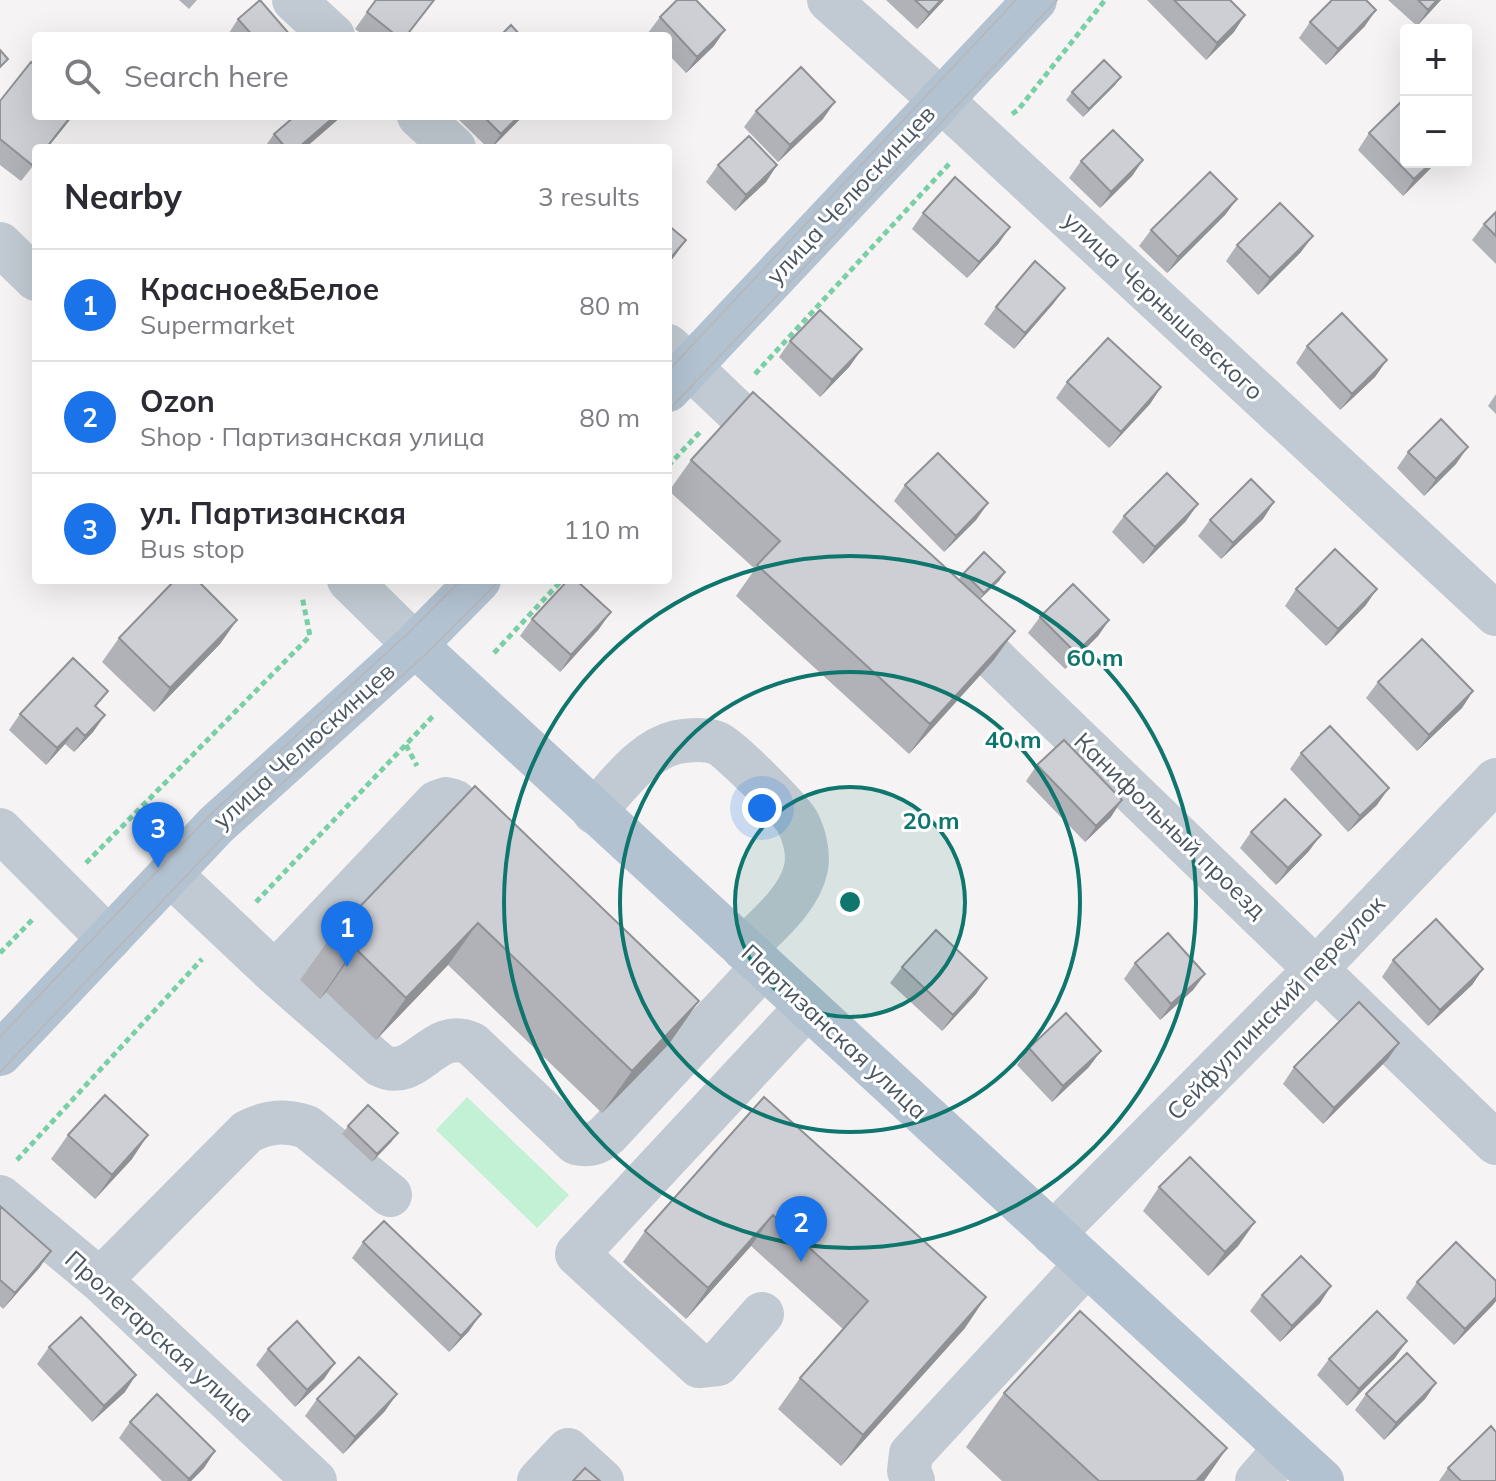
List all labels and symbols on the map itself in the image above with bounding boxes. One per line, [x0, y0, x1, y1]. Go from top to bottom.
street label: улица Челюскинцев [759, 98, 941, 290]
street label: улица Чернышевского [1057, 205, 1270, 406]
text: 60 m [1067, 642, 1123, 672]
street label: улица Челюскинцев [206, 656, 400, 835]
text: 40 m [985, 724, 1041, 754]
street label: Канифольный проезд [1068, 726, 1273, 925]
your location [742, 788, 782, 828]
pin: 3 [132, 802, 184, 868]
text: 20 m [903, 805, 959, 835]
centre of rings [836, 888, 864, 916]
street label: Сейфуллинский переулок [1160, 889, 1391, 1126]
pin: 1 [321, 901, 373, 967]
street label: Партизанская улица [736, 937, 934, 1125]
pin: 2 [775, 1196, 827, 1262]
street label: Пролетарская улица [59, 1244, 260, 1429]

